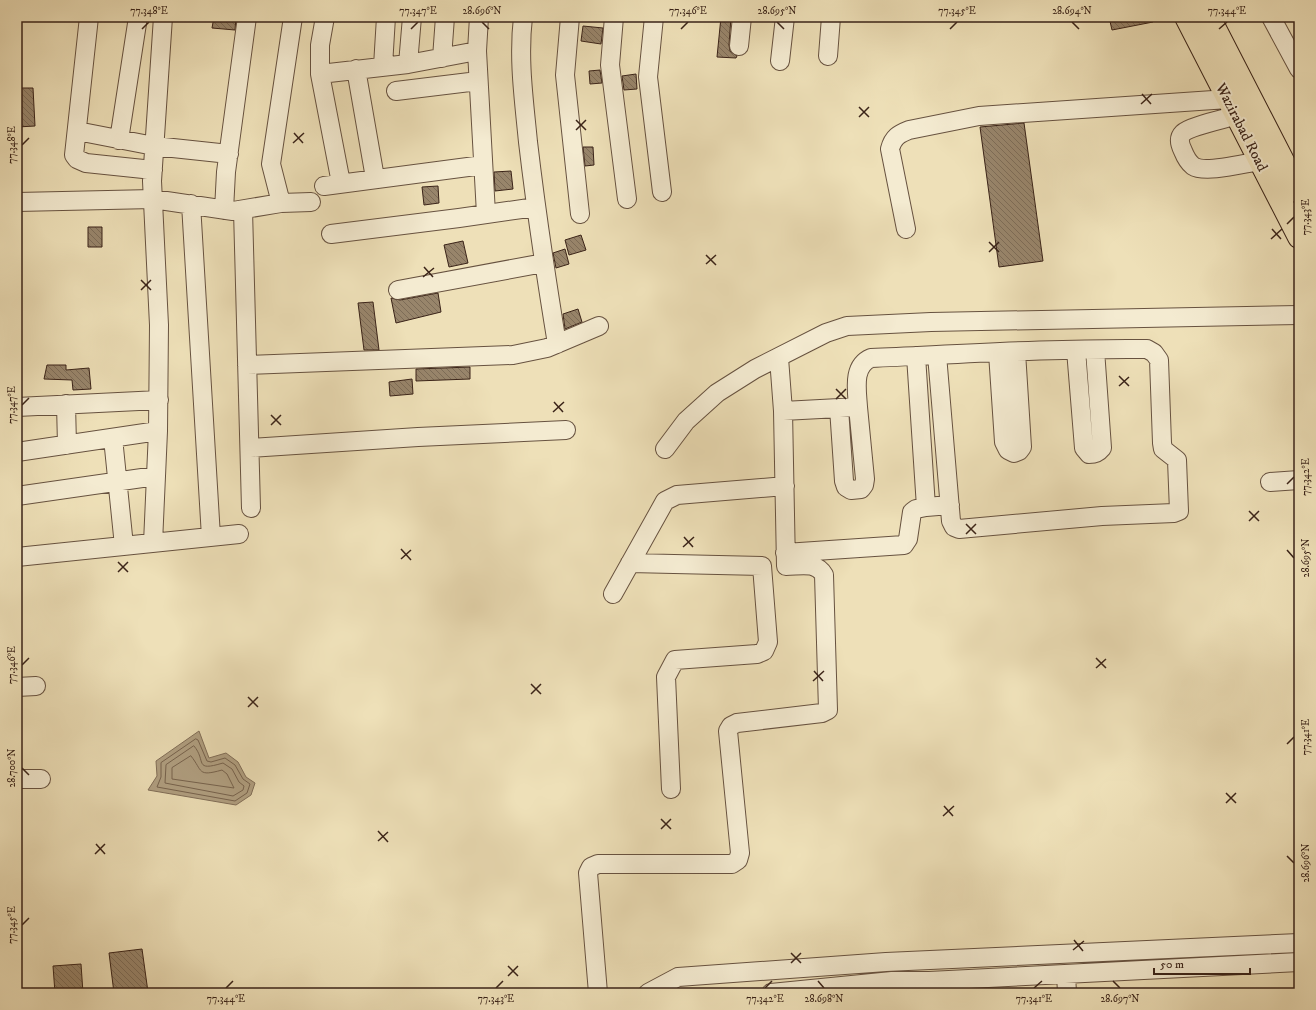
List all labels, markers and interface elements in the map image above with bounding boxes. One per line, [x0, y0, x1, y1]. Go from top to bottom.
text: 77.348°E [130, 5, 168, 17]
text: 77.347°E [399, 5, 437, 17]
text: 28.696°N [462, 5, 502, 17]
text: 77.346°E [669, 5, 707, 17]
text: 28.695°N [758, 5, 796, 17]
text: 77.345°E [938, 5, 976, 17]
text: 28.694°N [1052, 5, 1092, 17]
text: 77.344°E [1208, 5, 1246, 17]
street label: Wazirabad Road [1211, 79, 1272, 175]
text: 77.348°E [6, 126, 18, 164]
text: 77.343°E [1300, 199, 1312, 235]
text: 77.347°E [6, 386, 18, 424]
text: 77.342°E [1300, 458, 1312, 496]
text: 28.695°N [1300, 539, 1312, 577]
text: 77.346°E [6, 646, 18, 684]
text: 77.341°E [1300, 719, 1312, 755]
text: 28.700°N [6, 748, 18, 788]
text: 28.696°N [1300, 843, 1312, 883]
text: 77.345°E [6, 906, 18, 944]
scale bar [1154, 950, 1250, 976]
text: 50 m [1160, 957, 1184, 972]
text: 77.344°E [207, 993, 245, 1005]
text: 77.343°E [478, 993, 514, 1005]
text: 77.342°E [746, 993, 784, 1005]
text: 28.698°N [805, 993, 843, 1005]
text: 77.341°E [1016, 993, 1052, 1005]
text: 28.697°N [1100, 993, 1140, 1005]

